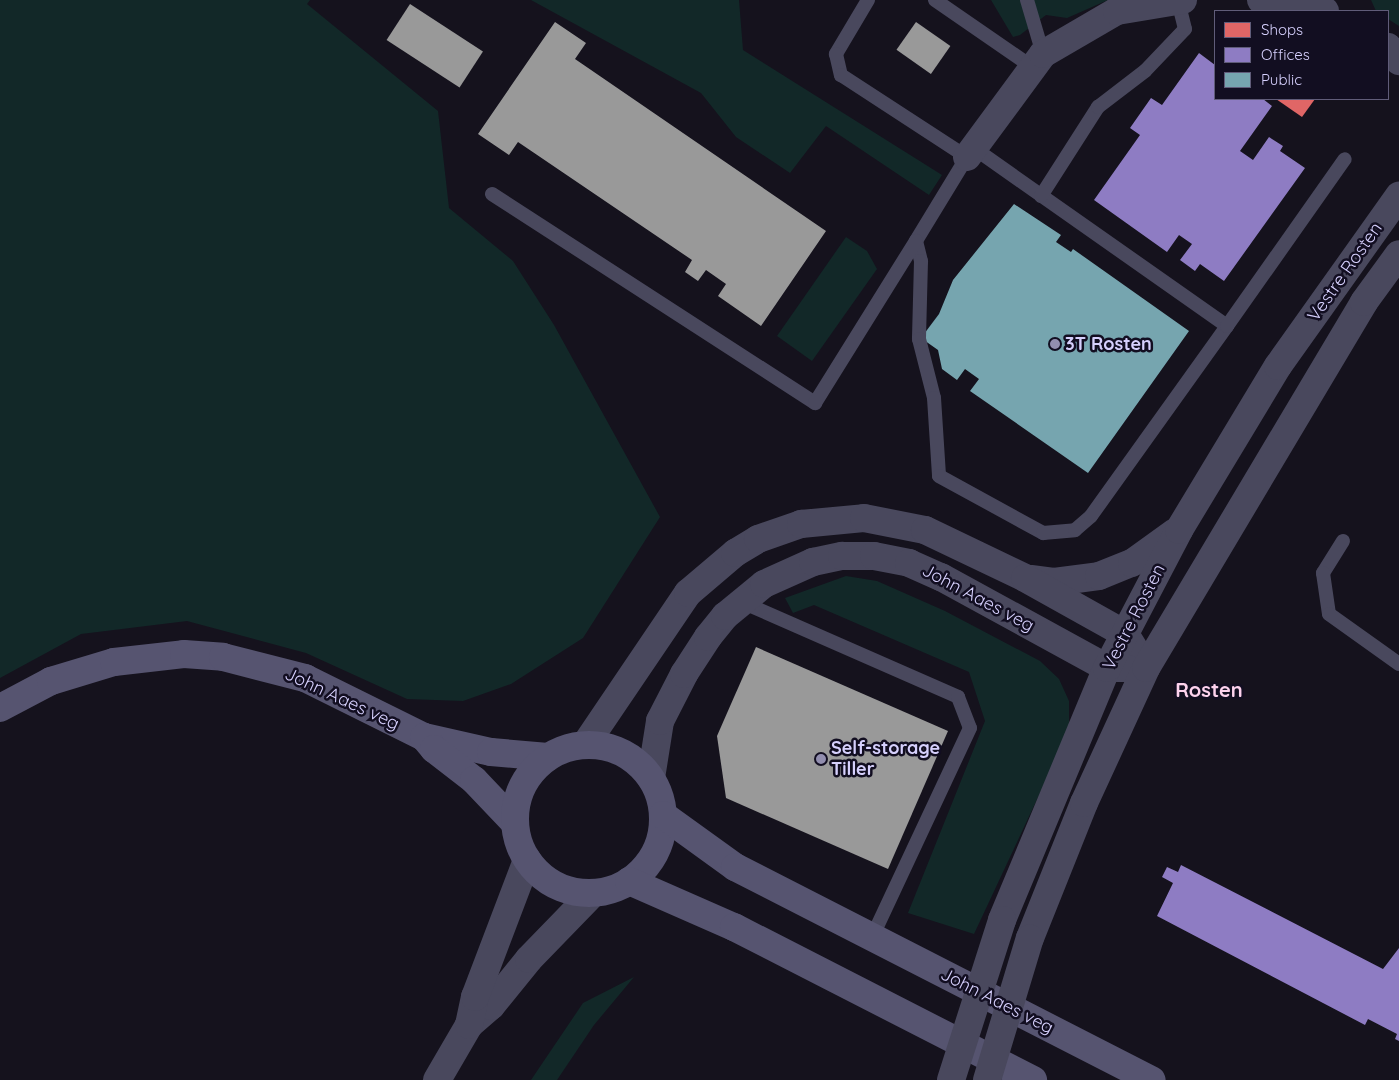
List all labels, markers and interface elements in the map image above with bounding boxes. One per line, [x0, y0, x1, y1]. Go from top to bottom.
legend [1214, 10, 1389, 100]
text: Shops [1261, 20, 1303, 39]
text: Offices [1261, 45, 1310, 64]
text: Public [1261, 70, 1302, 89]
street label: Vestre Rosten [1303, 218, 1387, 326]
place label: 3T Rosten [1065, 333, 1152, 355]
marker: 3T Rosten [1049, 338, 1061, 350]
street label: John Aaes veg [918, 559, 1038, 637]
street label: Vestre Rosten [1098, 561, 1170, 673]
street label: John Aaes veg [281, 663, 403, 735]
district label: Rosten [1175, 677, 1243, 701]
place label: Self-storage Tiller [831, 738, 940, 781]
marker: Self-storage Tiller [815, 753, 827, 765]
street label: John Aaes veg [937, 963, 1057, 1039]

